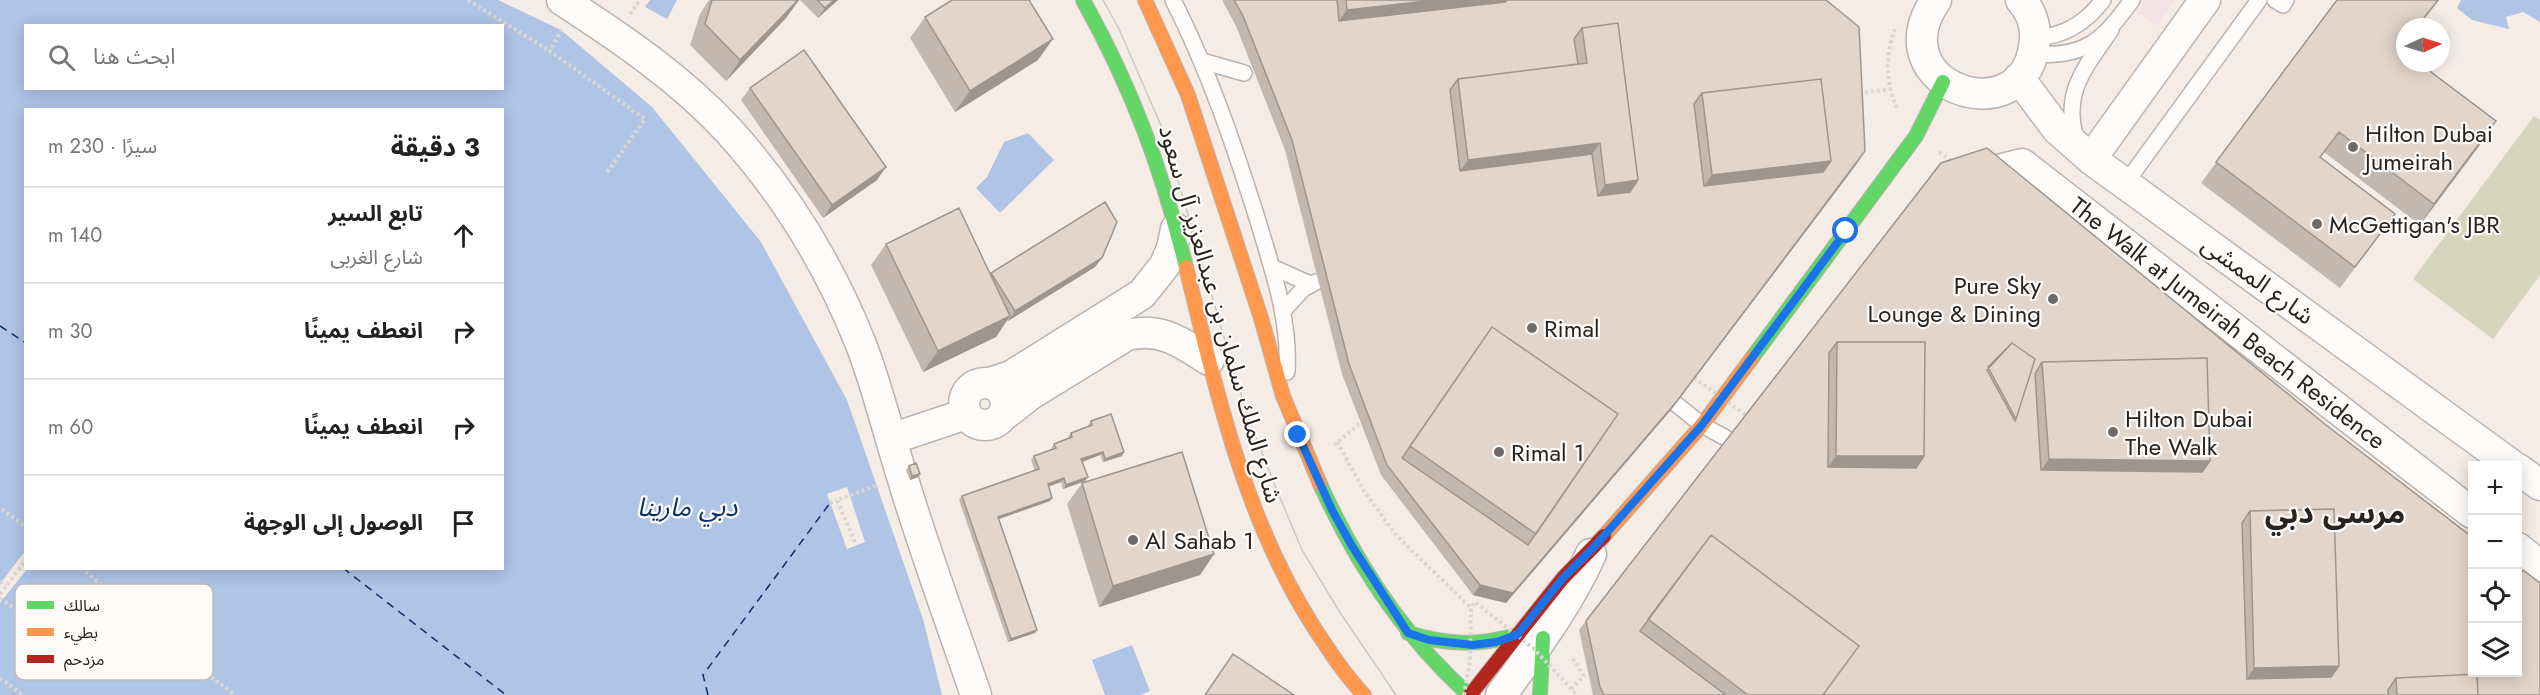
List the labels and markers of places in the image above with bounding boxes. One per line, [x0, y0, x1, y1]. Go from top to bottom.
place label: Hilton Dubai Jumeirah [2362, 116, 2493, 179]
marker: Hilton Dubai Jumeirah [2346, 140, 2360, 154]
place label: McGettigan's JBR [2329, 207, 2500, 242]
marker: McGettigan's JBR [2310, 217, 2324, 231]
place label: Pure Sky Lounge & Dining [1868, 268, 2041, 331]
marker: Pure Sky Lounge & Dining [2046, 292, 2060, 306]
place label: Rimal [1544, 311, 1599, 346]
marker: Rimal [1525, 321, 1539, 335]
place label: Hilton Dubai The Walk [2125, 401, 2253, 464]
marker: Hilton Dubai The Walk [2106, 425, 2120, 439]
place label: Rimal 1 [1511, 435, 1584, 470]
marker: Rimal 1 [1492, 445, 1506, 459]
place label: Al Sahab 1 [1145, 523, 1254, 558]
marker: Al Sahab 1 [1126, 533, 1140, 547]

